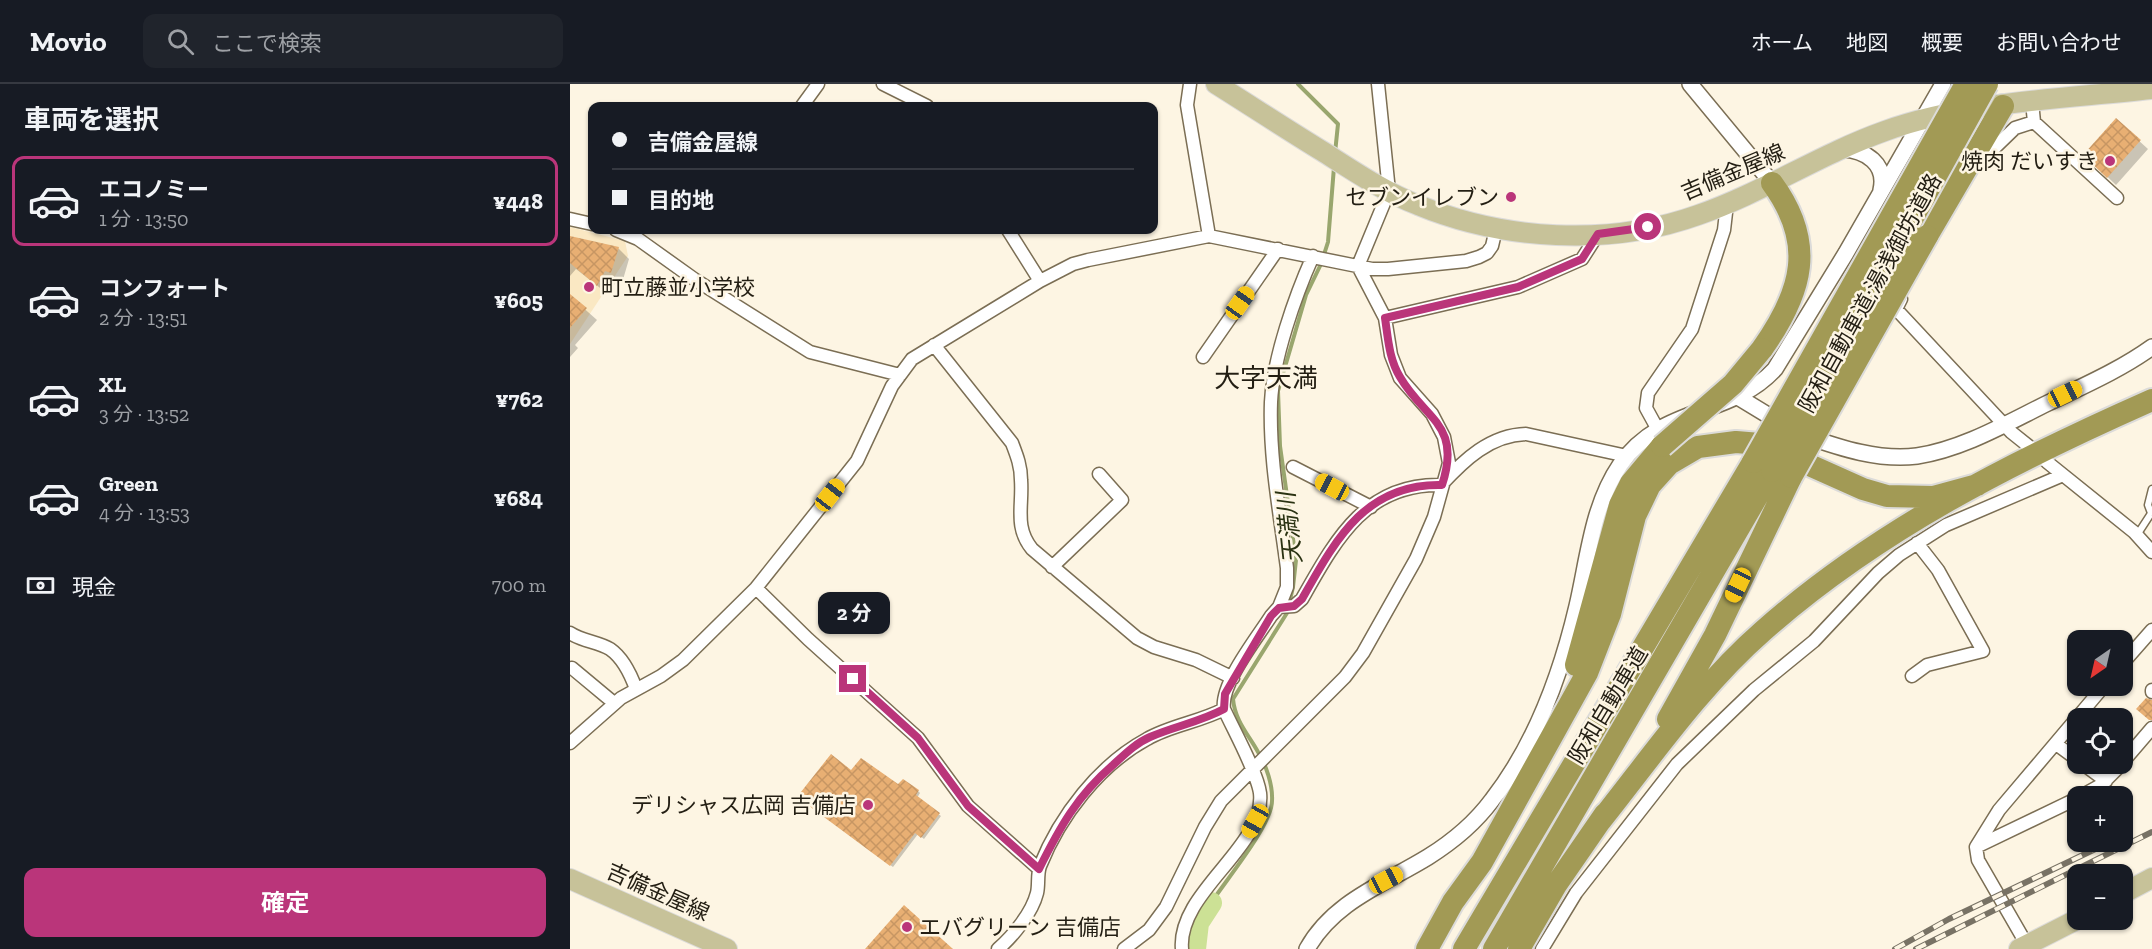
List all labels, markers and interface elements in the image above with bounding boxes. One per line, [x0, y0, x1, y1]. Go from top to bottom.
search box [143, 14, 563, 68]
text: Movio [30, 25, 107, 58]
icon: search [164, 25, 197, 58]
text: ここで検索 [212, 30, 322, 57]
text: ホーム [1751, 30, 1813, 55]
text: 地図 [1846, 30, 1888, 55]
text: 概要 [1921, 30, 1963, 55]
text: お問い合わせ [1996, 30, 2122, 55]
text: 車両を選択 [24, 104, 159, 136]
text: 吉備金屋線 [648, 129, 758, 156]
street label: 吉備金屋線 [1677, 138, 1789, 206]
place label: 焼肉 だいすき [1961, 148, 2098, 175]
marker: 焼肉 だいすき [2103, 154, 2117, 168]
street label: 阪和自動車道;湯浅御坊道路 [1793, 169, 1947, 417]
icon: car [27, 174, 81, 228]
text: エコノミー [99, 176, 209, 203]
place label: セブンイレブン [1345, 184, 1499, 211]
text: 目的地 [648, 187, 714, 214]
text: ¥448 [493, 188, 543, 215]
marker: セブンイレブン [1504, 190, 1518, 204]
text: 1 分 · 13:50 [99, 207, 188, 231]
route start [1634, 213, 1661, 240]
icon: car [27, 273, 81, 327]
place label: 町立藤並小学校 [601, 274, 755, 301]
text: コンフォート [99, 275, 230, 302]
marker: 町立藤並小学校 [582, 280, 596, 294]
car [1222, 283, 1258, 323]
text: ¥605 [494, 287, 543, 314]
text: 2 分 · 13:51 [99, 306, 187, 330]
district label: 大字天満 [1214, 362, 1318, 394]
text: XL [99, 371, 126, 398]
icon: car [27, 372, 81, 426]
car [2045, 378, 2085, 410]
text: ¥762 [495, 386, 543, 413]
text: 3 分 · 13:52 [99, 402, 189, 426]
text: Green [99, 470, 158, 497]
icon: car [27, 471, 81, 525]
car [1312, 471, 1352, 503]
car [812, 475, 848, 515]
text: ¥684 [494, 485, 543, 512]
water label: 天満川 [1271, 488, 1307, 565]
text: 4 分 · 13:53 [99, 501, 190, 525]
car [1722, 565, 1754, 605]
icon: cash [24, 569, 57, 602]
text: 700 m [492, 573, 546, 597]
text: 現金 [72, 574, 116, 601]
callout: 2 分 [817, 592, 889, 634]
text: 2 分 [837, 601, 871, 625]
north arrow [2067, 630, 2133, 696]
map controls [2067, 630, 2133, 930]
street label: 阪和自動車道 [1562, 641, 1654, 769]
route end [839, 665, 866, 692]
button: locate [2067, 708, 2133, 774]
button: + [2067, 786, 2133, 852]
place label: デリシャス広岡 吉備店 [631, 792, 856, 819]
marker: デリシャス広岡 吉備店 [861, 798, 875, 812]
car [1238, 801, 1272, 841]
street label: 吉備金屋線 [602, 857, 714, 927]
car [1366, 864, 1406, 896]
button: − [2067, 864, 2133, 930]
button: 確定 [24, 868, 546, 937]
place label: エバグリーン 吉備店 [919, 914, 1121, 941]
marker: エバグリーン 吉備店 [900, 920, 914, 934]

